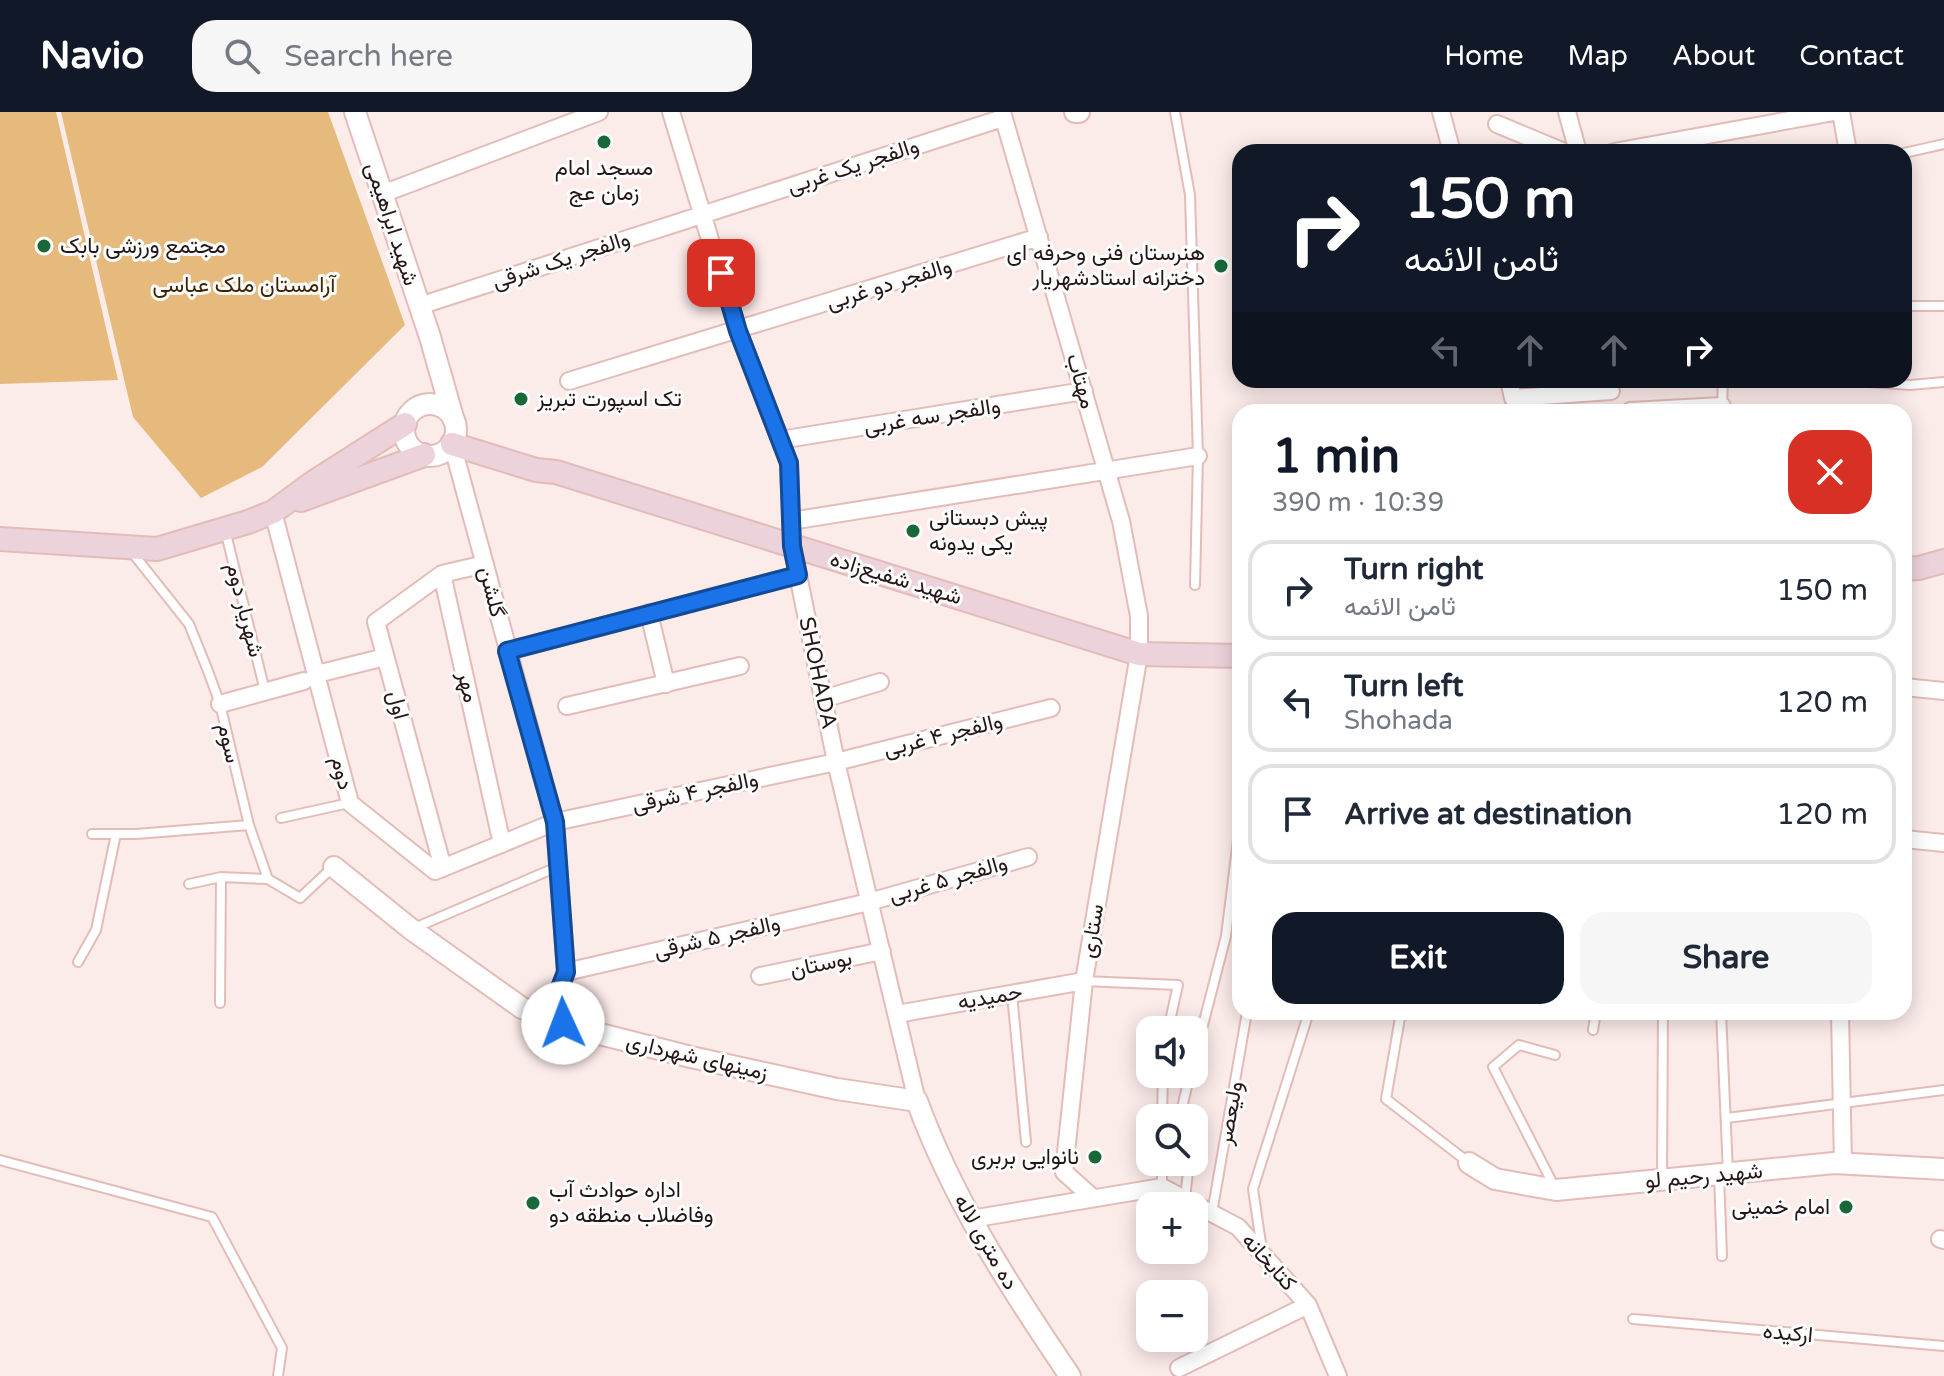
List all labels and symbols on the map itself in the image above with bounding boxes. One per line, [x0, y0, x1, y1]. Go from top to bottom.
street label: والفجر یک غربی [784, 132, 922, 200]
marker: مسجد امام زمان عج [595, 133, 613, 151]
place label: مسجد امام زمان عج [555, 155, 653, 207]
street label: شهید ابراهیمی [360, 159, 424, 289]
street label: والفجر یک شرقی [489, 225, 633, 295]
place label: مجتمع ورزشی بابک [60, 233, 226, 260]
marker: مجتمع ورزشی بابک [35, 237, 53, 255]
pin [687, 239, 755, 307]
place label: هنرستان فنی وحرفه ای دخترانه استادشهریار [1007, 240, 1205, 291]
street label: والفجر دو غربی [823, 253, 955, 315]
marker: هنرستان فنی وحرفه ای دخترانه استادشهریار [1212, 257, 1230, 275]
park label: آرامستان ملک عباسی [153, 272, 337, 298]
street label: مهتاب [1061, 350, 1101, 412]
place label: تک اسپورت تبریز [536, 386, 682, 413]
marker: تک اسپورت تبریز [512, 390, 530, 408]
street label: والفجر سه غربی [862, 392, 1002, 440]
place label: پیش دبستانی یکی یدونه [929, 505, 1048, 556]
marker: پیش دبستانی یکی یدونه [904, 522, 922, 540]
street label: شهید شفیع‌زاده [827, 546, 965, 611]
street label: شهریار دوم [220, 560, 269, 660]
street label: گلشن [473, 564, 511, 620]
street label: SHOHADA [793, 615, 843, 731]
street label: مهر [452, 668, 484, 705]
street label: اول [382, 688, 414, 722]
street label: والفجر ۴ غربی [881, 708, 1005, 762]
street label: سوم [211, 720, 246, 766]
street label: دوم [324, 754, 359, 793]
street label: والفجر ۴ شرقی [630, 766, 760, 818]
street label: والفجر ۵ غربی [886, 850, 1010, 908]
street label: ستاری [1074, 902, 1110, 960]
street label: والفجر ۵ شرقی [651, 910, 783, 964]
street label: بوستان [788, 945, 854, 983]
street label: حمیدیه [956, 979, 1024, 1015]
position arrow [521, 981, 605, 1065]
street label: زمینهای شهرداری [624, 1028, 770, 1086]
street label: ولیعصر [1211, 1079, 1248, 1148]
place label: نانوایی بربری [971, 1144, 1079, 1170]
marker: نانوایی بربری [1086, 1148, 1104, 1166]
street label: شهید رحیم لو [1644, 1158, 1764, 1195]
place label: اداره حوادث آب وفاضلاب منطقه دو [549, 1177, 714, 1228]
street label: ده متری لاله [948, 1190, 1024, 1294]
marker: اداره حوادث آب وفاضلاب منطقه دو [524, 1194, 542, 1212]
place label: امام خمینی [1732, 1194, 1830, 1221]
marker: امام خمینی [1837, 1198, 1855, 1216]
street label: کتابخانه [1236, 1228, 1302, 1296]
street label: ارکیده [1762, 1318, 1814, 1348]

